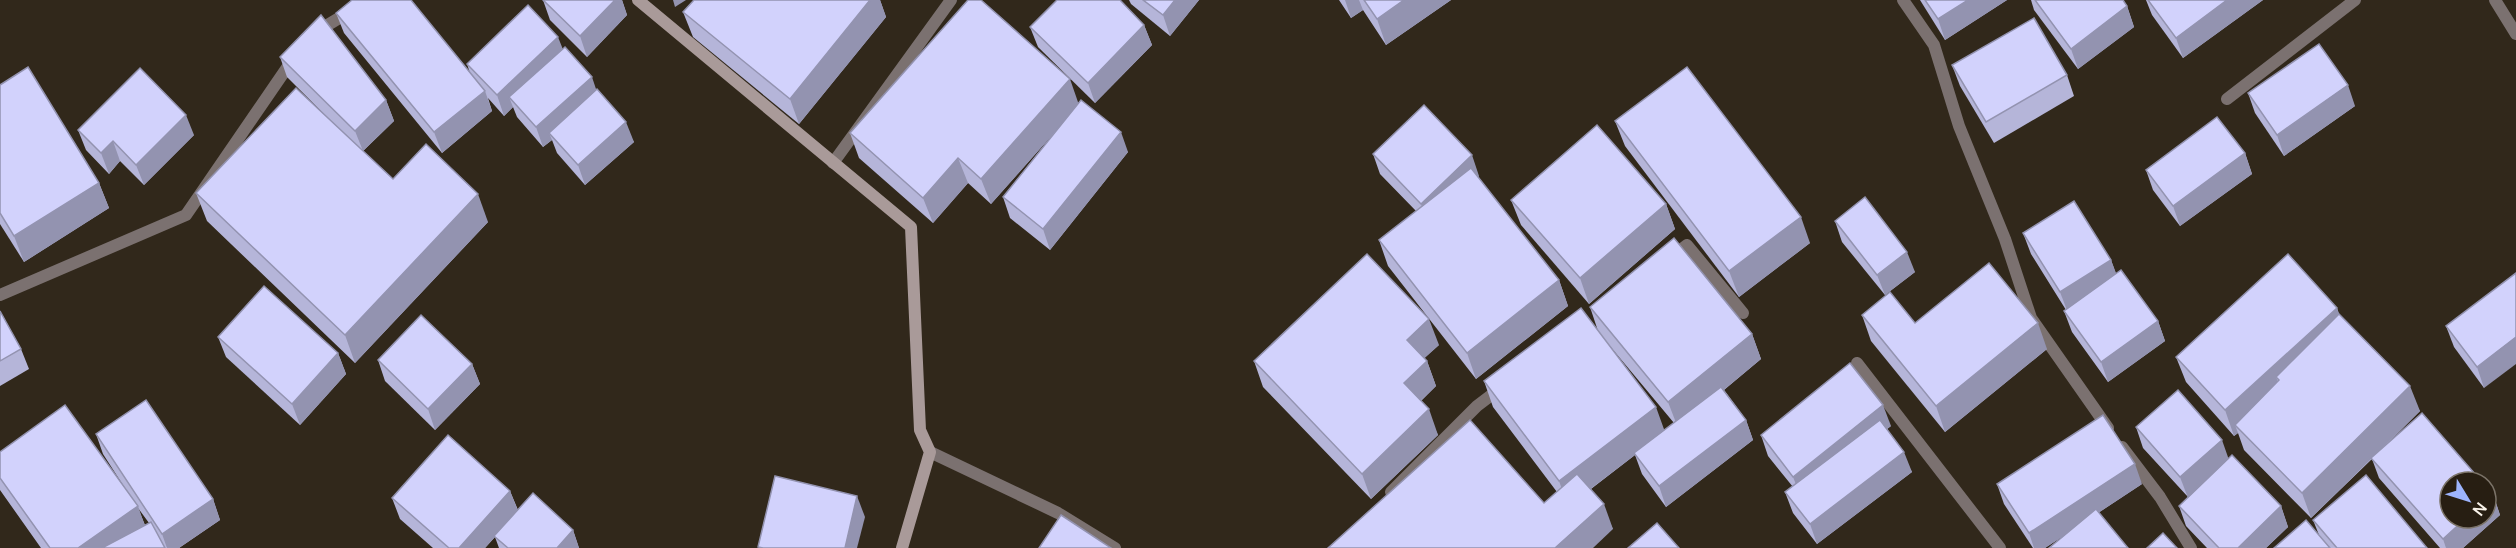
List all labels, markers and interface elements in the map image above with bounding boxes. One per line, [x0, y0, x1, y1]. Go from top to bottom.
north arrow [2438, 470, 2498, 530]
text: N [2468, 498, 2492, 521]

